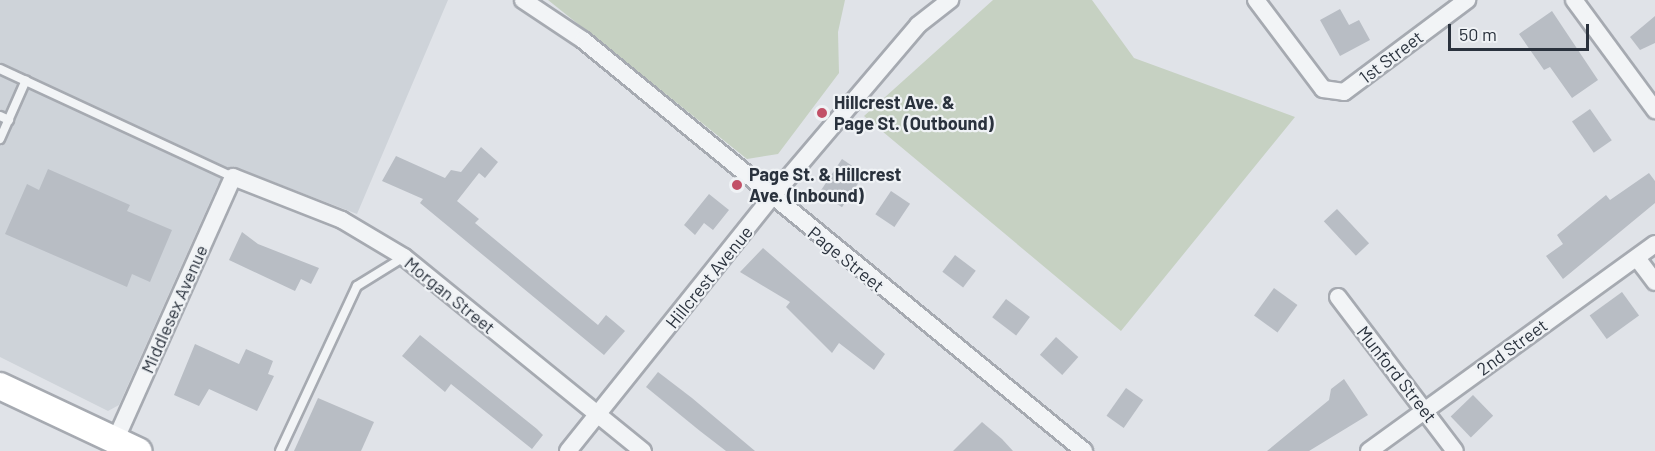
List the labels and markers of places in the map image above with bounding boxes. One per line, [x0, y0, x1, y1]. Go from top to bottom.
place label: Hillcrest Ave. & Page St. (Outbound) [834, 92, 994, 134]
marker: Hillcrest Ave. & Page St. (Outbound) [815, 106, 829, 120]
place label: Page St. & Hillcrest Ave. (Inbound) [749, 164, 901, 207]
marker: Page St. & Hillcrest Ave. (Inbound) [730, 178, 744, 192]

